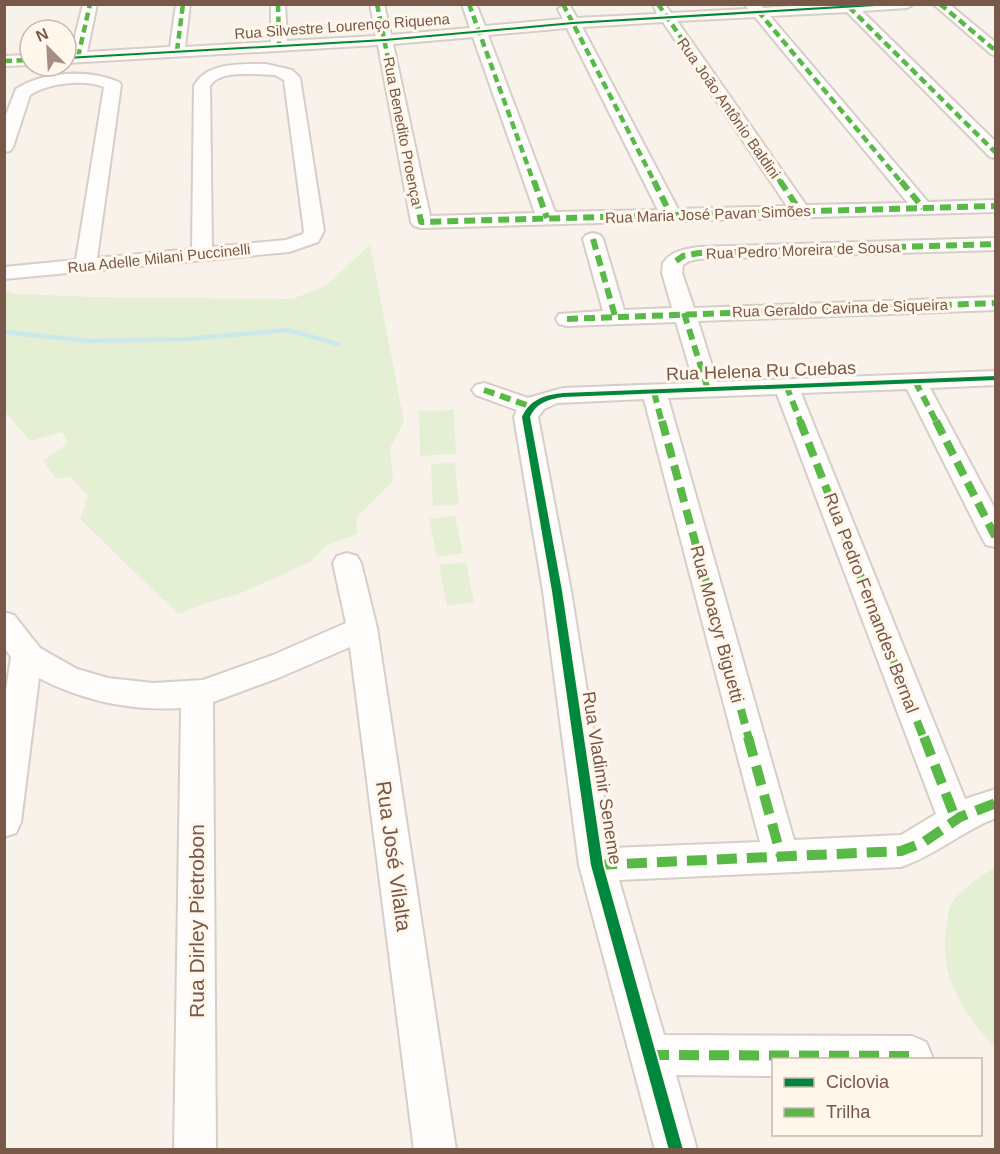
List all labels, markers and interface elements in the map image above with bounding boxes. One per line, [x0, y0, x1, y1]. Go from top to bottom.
street label: Rua Silvestre Lourenço Riquena [234, 10, 451, 42]
north arrow [18, 18, 78, 78]
text: N [33, 25, 51, 45]
street label: Rua João Antônio Baldini [674, 34, 784, 182]
street label: Rua Benedito Proença [380, 55, 426, 207]
street label: Rua Maria José Pavan Simões [605, 202, 811, 226]
street label: Rua Pedro Moreira de Sousa [706, 238, 901, 262]
street label: Rua Adelle Milani Puccinelli [67, 240, 251, 276]
street label: Rua Geraldo Cavina de Siqueira [732, 296, 949, 320]
street label: Rua Helena Ru Cuebas [666, 358, 856, 384]
street label: Rua Pedro Fernandes Bernal [820, 490, 922, 716]
street label: Rua Moacyr Biguetti [686, 543, 748, 705]
street label: Rua Vladimir Seneme [578, 690, 626, 866]
street label: Rua José Vilalta [372, 779, 416, 933]
street label: Rua Dirley Pietrobon [185, 824, 208, 1018]
legend [772, 1058, 982, 1136]
text: Ciclovia [826, 1072, 890, 1092]
text: Trilha [826, 1102, 871, 1122]

